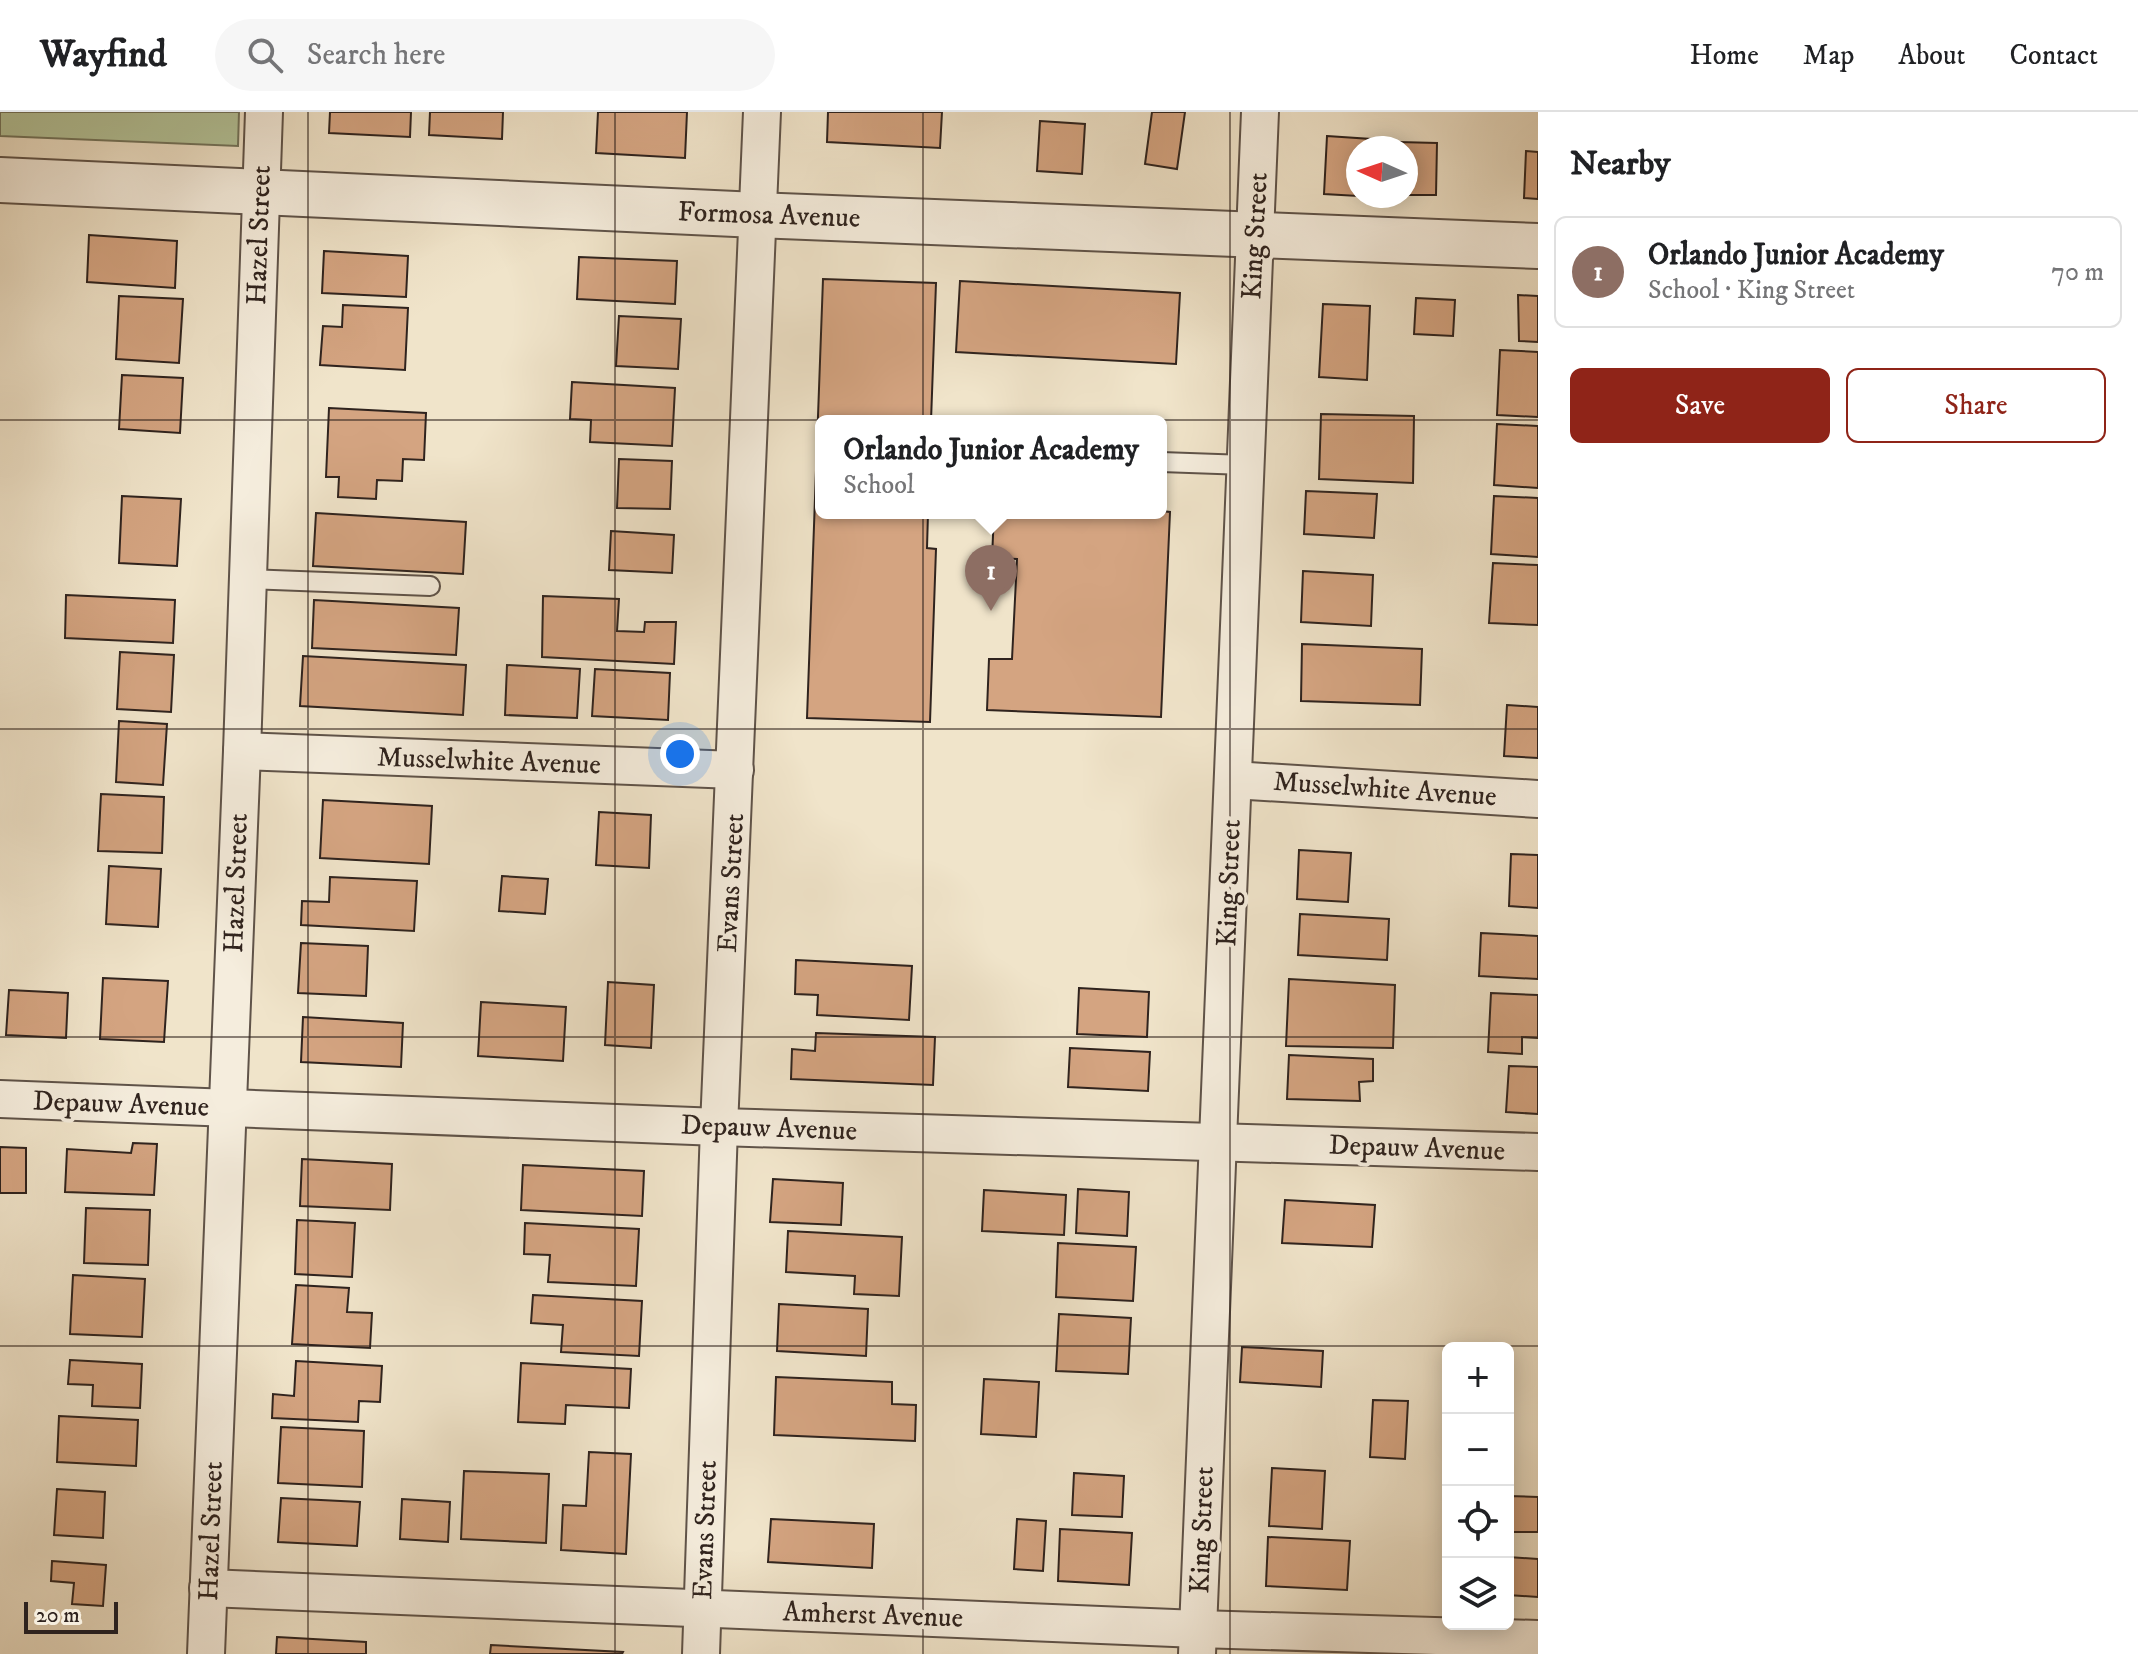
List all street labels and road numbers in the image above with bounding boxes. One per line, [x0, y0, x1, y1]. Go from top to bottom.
street label: Hazel Street [239, 165, 279, 305]
street label: King Street [1234, 171, 1276, 301]
street label: Formosa Avenue [677, 194, 861, 236]
street label: Musselwhite Avenue [377, 740, 601, 782]
street label: Musselwhite Avenue [1272, 764, 1498, 814]
street label: Evans Street [710, 812, 752, 954]
street label: Hazel Street [216, 813, 256, 953]
street label: King Street [1209, 819, 1249, 947]
street label: Depauw Avenue [32, 1083, 210, 1125]
street label: Depauw Avenue [680, 1107, 858, 1149]
street label: Depauw Avenue [1328, 1127, 1506, 1169]
street label: Evans Street [685, 1460, 725, 1600]
street label: Hazel Street [191, 1461, 231, 1601]
street label: King Street [1182, 1466, 1222, 1594]
street label: Amherst Avenue [782, 1594, 964, 1636]

